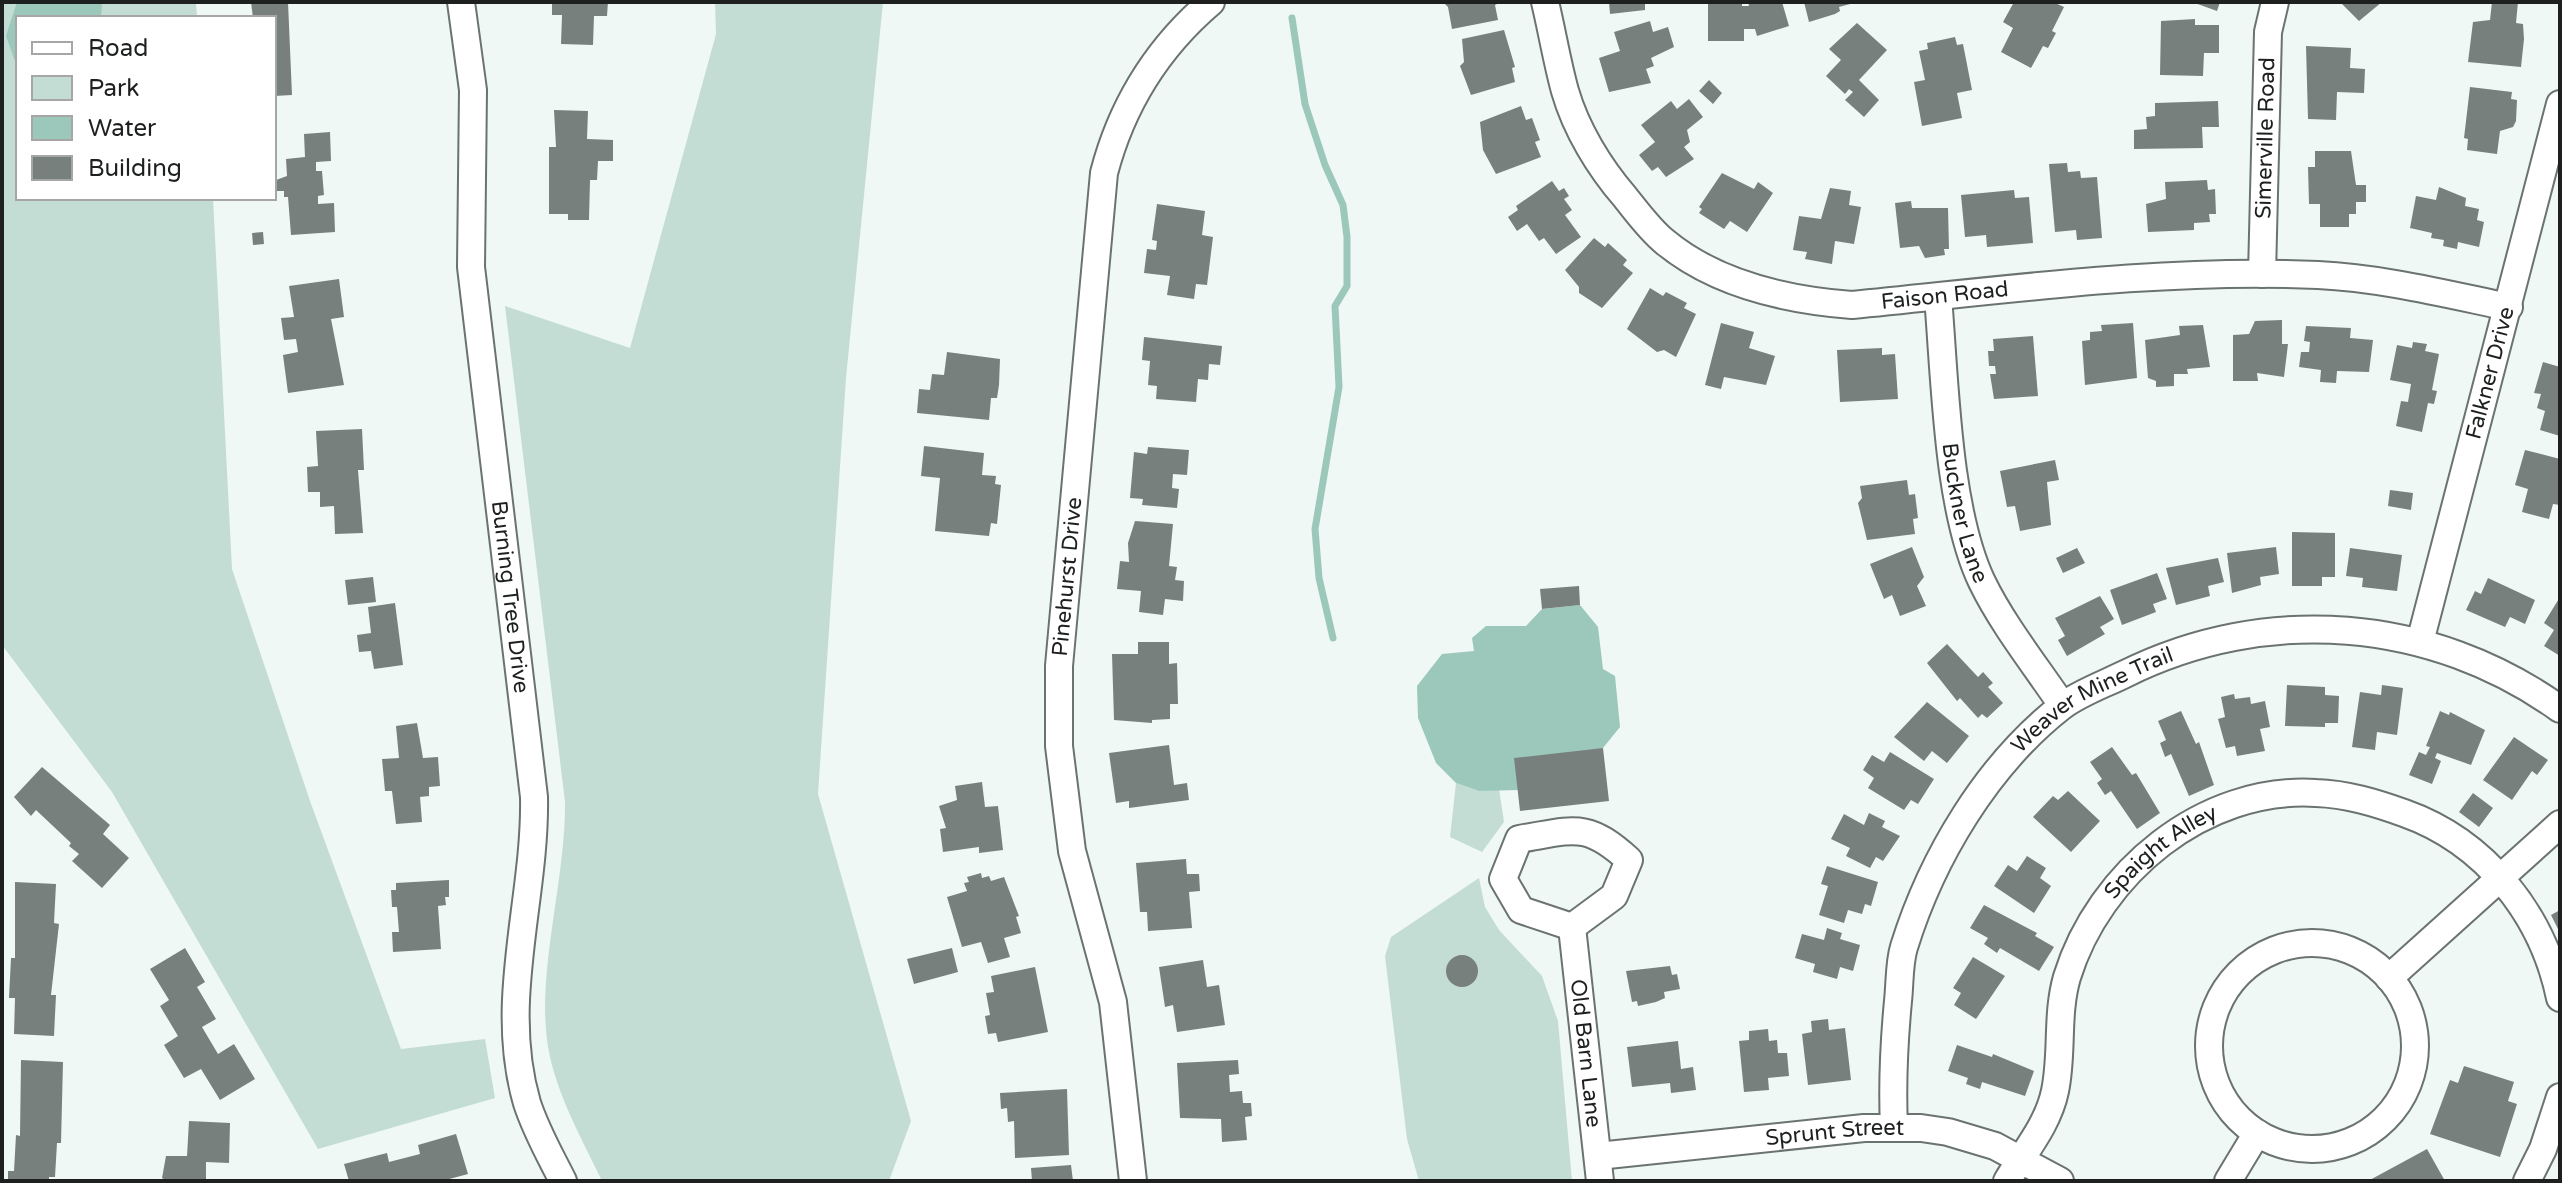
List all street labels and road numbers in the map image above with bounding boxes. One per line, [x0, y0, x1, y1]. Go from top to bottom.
street label: Simerville Road [2250, 57, 2280, 219]
street label: Faison Road [1880, 276, 2010, 315]
street label: Falkner Drive [2460, 304, 2520, 442]
street label: Buckner Lane [1937, 441, 1994, 587]
street label: Pinehurst Drive [1047, 496, 1087, 658]
street label: Burning Tree Drive [486, 499, 535, 695]
street label: Weaver Mine Trail [2006, 642, 2177, 758]
street label: Spaight Alley [2099, 799, 2221, 904]
street label: Old Barn Lane [1565, 978, 1607, 1129]
street label: Sprunt Street [1764, 1115, 1904, 1151]

